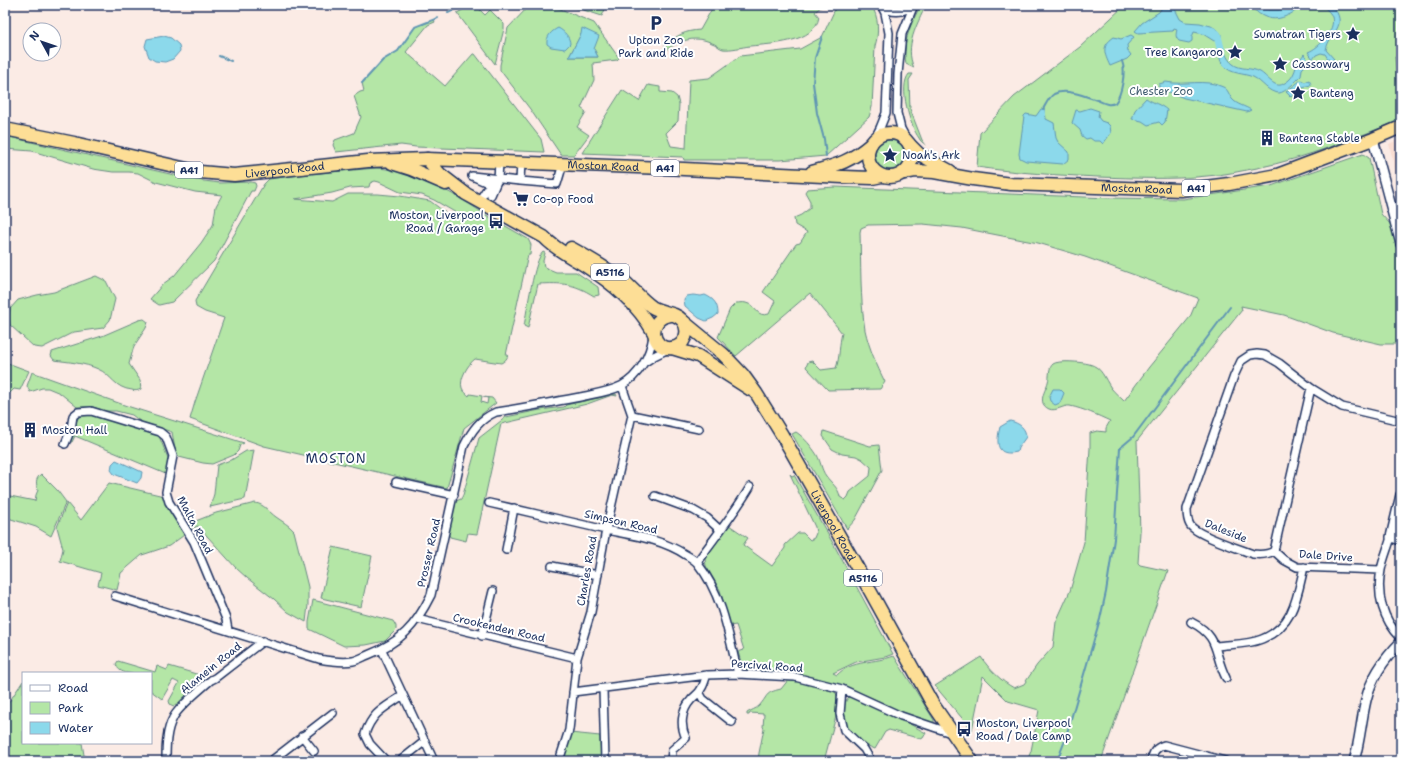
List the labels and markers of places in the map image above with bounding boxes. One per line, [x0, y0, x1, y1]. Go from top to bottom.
parking icon: Upton Zoo Park and Ride [647, 14, 665, 32]
place icon: Sumatran Tigers [1344, 25, 1362, 43]
place label: Sumatran Tigers [1254, 27, 1341, 42]
place label: Upton Zoo Park and Ride [618, 33, 694, 61]
place icon: Tree Kangaroo [1226, 43, 1244, 61]
place label: Tree Kangaroo [1145, 45, 1223, 60]
place icon: Cassowary [1271, 55, 1289, 73]
place label: Cassowary [1292, 57, 1350, 72]
place icon: Banteng [1289, 84, 1307, 102]
place label: Banteng [1310, 86, 1354, 101]
building icon: Banteng Stable [1258, 129, 1276, 147]
place label: Banteng Stable [1279, 131, 1360, 146]
place icon: Noah's Ark [881, 146, 899, 164]
place label: Noah's Ark [902, 148, 960, 163]
supermarket icon: Co-op Food [512, 190, 530, 208]
place label: Co-op Food [533, 192, 593, 207]
place label: Moston, Liverpool Road / Garage [389, 208, 485, 236]
bus stop icon: Moston, Liverpool Road / Garage [487, 212, 505, 230]
building icon: Moston Hall [21, 421, 39, 439]
place label: Moston Hall [42, 423, 108, 438]
place label: Moston, Liverpool Road / Dale Camp [976, 716, 1071, 744]
bus stop icon: Moston, Liverpool Road / Dale Camp [955, 720, 973, 738]

